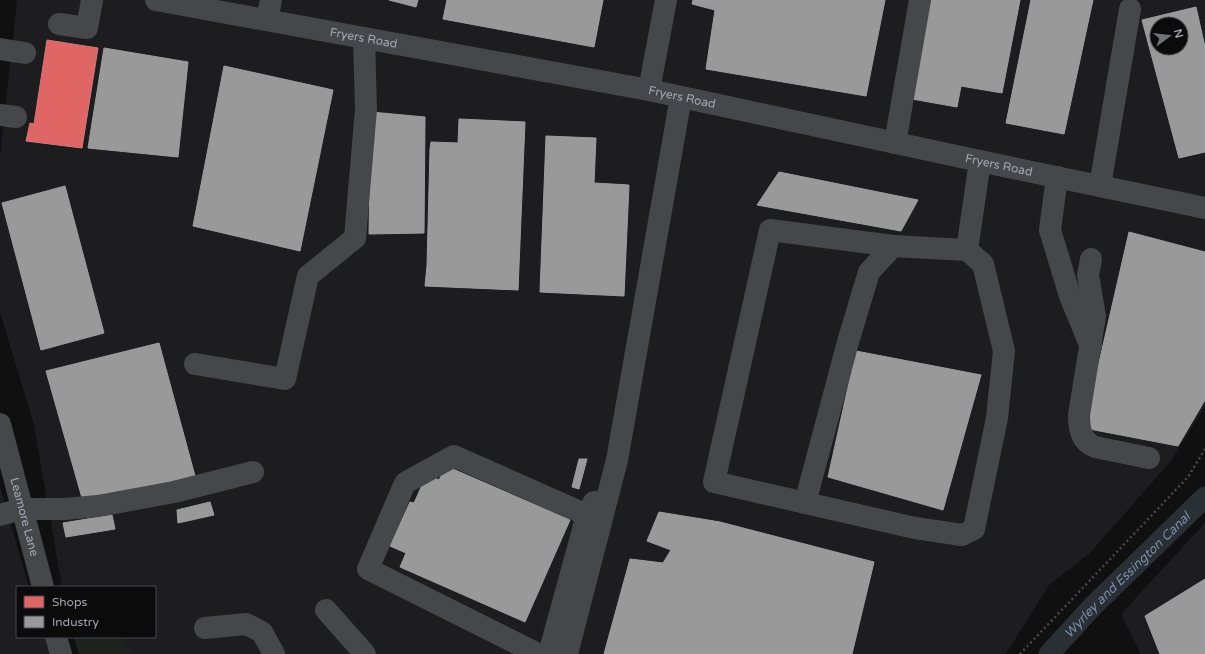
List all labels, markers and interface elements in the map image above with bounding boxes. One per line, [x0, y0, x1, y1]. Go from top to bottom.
north arrow [1149, 16, 1189, 56]
street label: Fryers Road [329, 25, 398, 51]
text: N [1171, 28, 1186, 39]
street label: Fryers Road [647, 83, 717, 111]
street label: Fryers Road [964, 151, 1034, 179]
street label: Leamore Lane [7, 476, 42, 558]
water label: Wyrley and Essington Canal [1061, 508, 1195, 642]
legend [16, 586, 156, 638]
text: Shops [52, 595, 87, 609]
text: Industry [52, 615, 99, 629]

